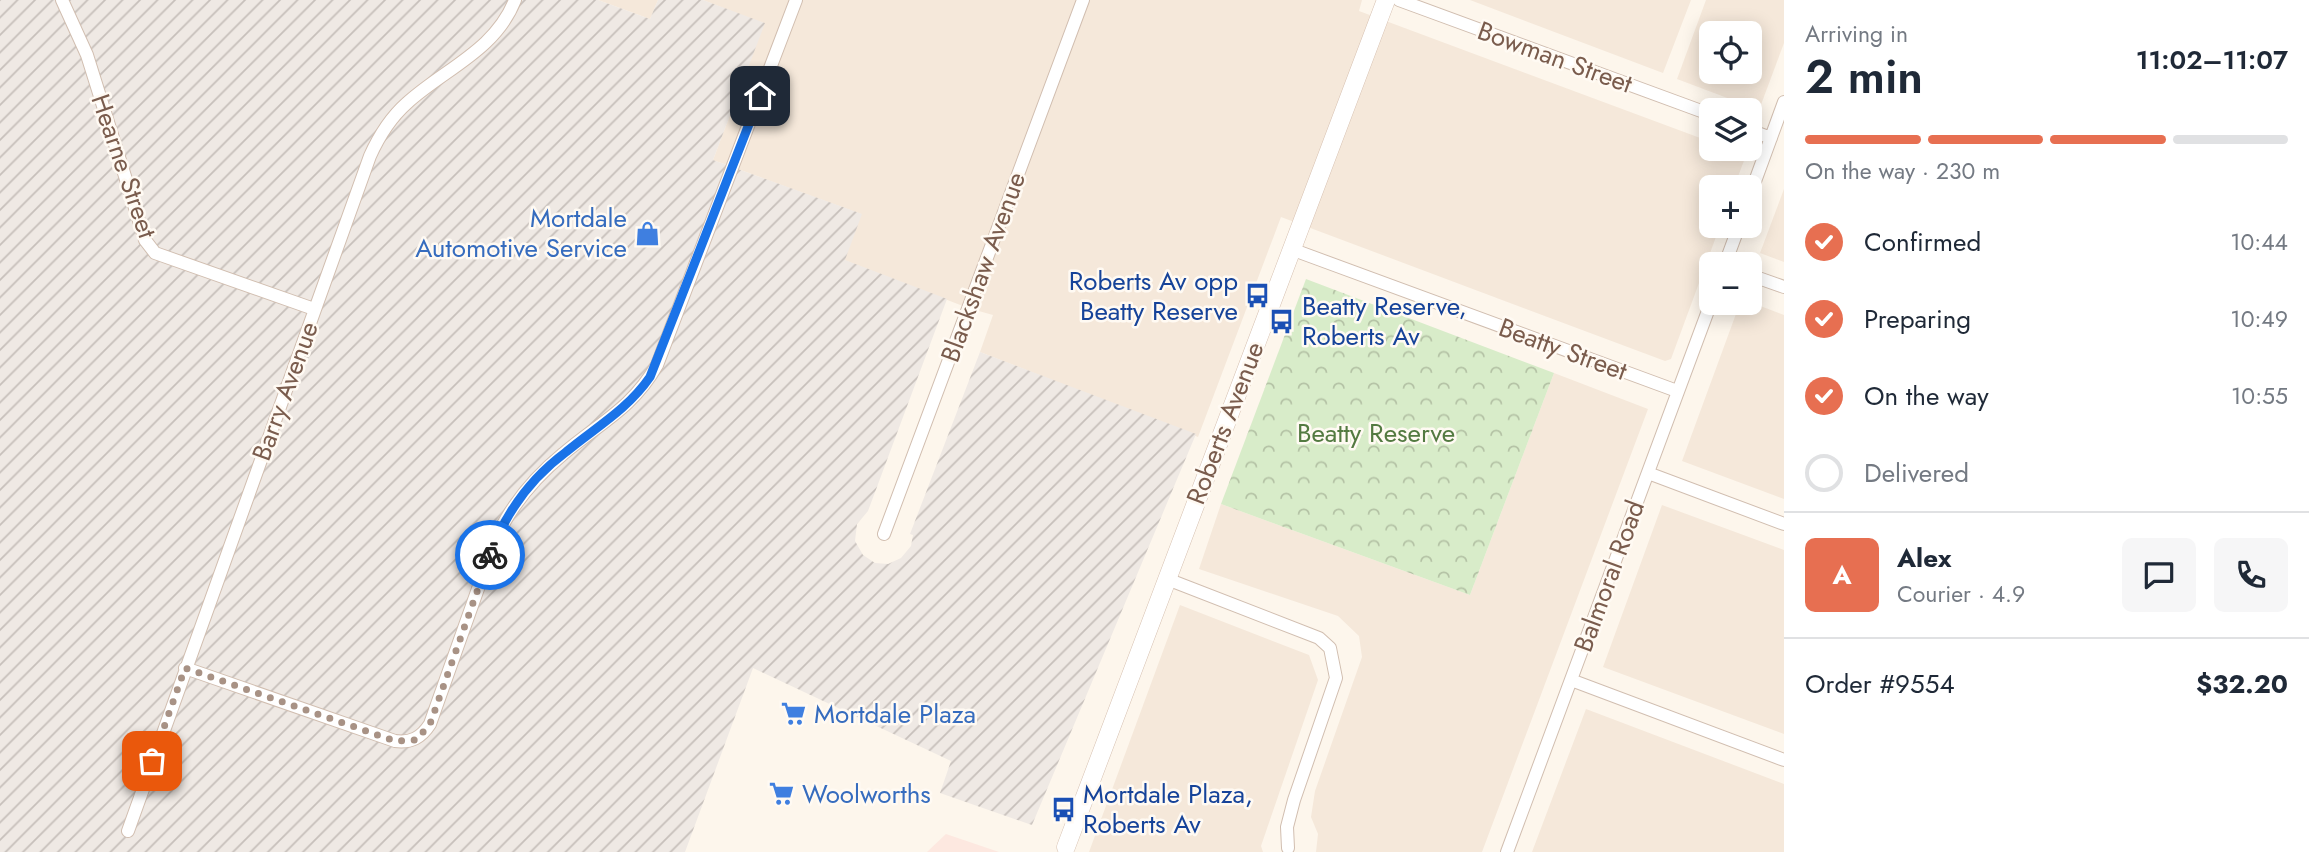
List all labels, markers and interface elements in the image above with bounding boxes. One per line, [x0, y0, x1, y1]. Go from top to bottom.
street label: Bowman Street [1472, 11, 1638, 103]
text: Arriving in [1805, 17, 1908, 51]
map controls [1699, 21, 1762, 315]
button: locate [1699, 21, 1762, 84]
text: 11:02–11:07 [2136, 41, 2288, 79]
text: 2 min [1805, 44, 1923, 110]
pin [730, 66, 790, 126]
icon: home [741, 77, 779, 115]
street label: Hearne Street [82, 89, 167, 244]
button: layers [1699, 98, 1762, 161]
text: On the way · 230 m [1805, 154, 2000, 188]
street label: Blackshaw Avenue [931, 167, 1035, 367]
button: + [1699, 175, 1762, 238]
place label: Mortdale Automotive Service [415, 199, 627, 267]
shop icon: Mortdale Automotive Service [633, 219, 661, 247]
icon: check [1805, 223, 1843, 261]
text: Confirmed [1864, 223, 1981, 261]
text: 10:44 [2230, 225, 2288, 259]
button: − [1699, 252, 1762, 315]
place label: Roberts Av opp Beatty Reserve [1069, 262, 1238, 330]
bus stop icon: Roberts Av opp Beatty Reserve [1244, 282, 1272, 310]
place label: Beatty Reserve, Roberts Av [1302, 287, 1467, 355]
icon: check [1805, 300, 1843, 338]
text: Preparing [1864, 300, 1971, 338]
text: 10:49 [2230, 302, 2288, 336]
bus stop icon: Beatty Reserve, Roberts Av [1268, 307, 1296, 335]
street label: Beatty Street [1493, 308, 1633, 390]
street label: Barry Avenue [242, 316, 328, 466]
street label: Roberts Avenue [1177, 336, 1273, 510]
icon: check [1805, 377, 1843, 415]
text: On the way [1864, 377, 1989, 415]
text: 10:55 [2231, 379, 2288, 413]
park label: Beatty Reserve [1297, 414, 1455, 452]
text: Delivered [1864, 454, 1969, 492]
street label: Balmoral Road [1564, 495, 1654, 657]
courier [455, 520, 525, 590]
icon: bike [471, 536, 509, 574]
button: chat [2122, 538, 2196, 612]
button: phone [2214, 538, 2288, 612]
text: Alex [1897, 539, 1951, 577]
text: A [1832, 556, 1852, 594]
text: Courier · 4.9 [1897, 577, 2025, 611]
text: Order #9554 [1805, 665, 1955, 703]
text: $32.20 [2196, 665, 2288, 703]
place label: Mortdale Plaza [814, 695, 976, 733]
supermarket icon: Mortdale Plaza [780, 700, 808, 728]
pin [122, 731, 182, 791]
icon: bag [133, 742, 171, 780]
place label: Woolworths [802, 775, 931, 813]
place label: Mortdale Plaza, Roberts Av [1083, 775, 1253, 843]
supermarket icon: Woolworths [768, 780, 796, 808]
bus stop icon: Mortdale Plaza, Roberts Av [1049, 795, 1077, 823]

